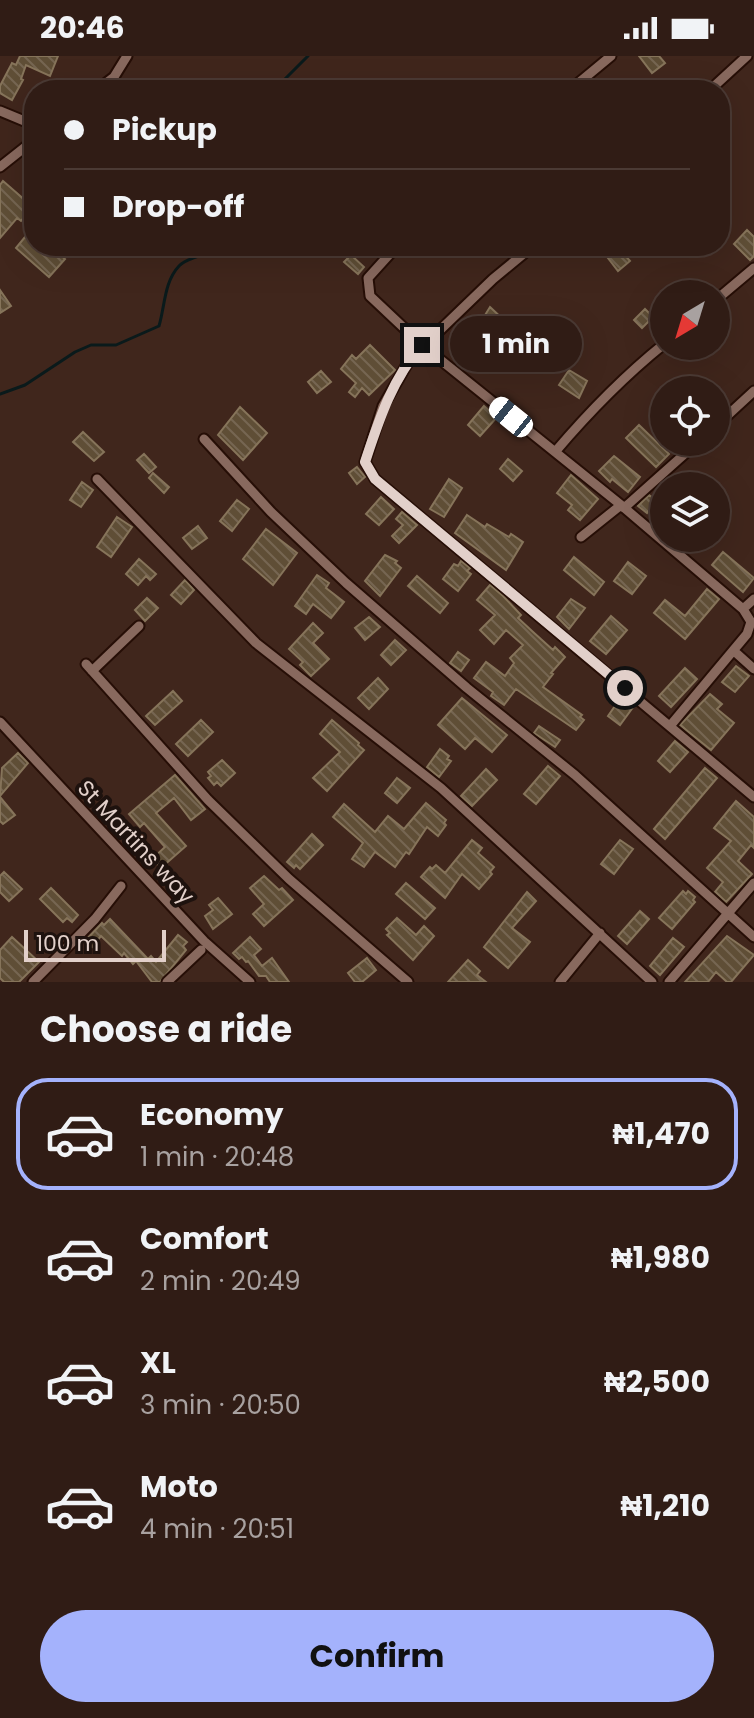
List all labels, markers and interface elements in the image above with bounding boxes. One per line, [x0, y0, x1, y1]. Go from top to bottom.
text: 20:46 [40, 6, 125, 49]
text: Pickup [112, 108, 217, 151]
text: Drop-off [112, 185, 244, 228]
north arrow [650, 280, 730, 360]
map controls [650, 280, 730, 552]
callout: 1 min [450, 317, 582, 373]
text: 1 min [482, 326, 550, 362]
route end [404, 327, 440, 363]
button: locate [650, 376, 730, 456]
car [485, 393, 537, 441]
button: layers [650, 472, 730, 552]
route start [607, 670, 643, 706]
street label: St Martins way [70, 773, 202, 911]
scale bar [24, 926, 166, 962]
text: 100 m [36, 928, 99, 959]
text: Choose a ride [40, 1004, 292, 1055]
text: Economy [140, 1093, 284, 1136]
icon: car [44, 1098, 116, 1170]
text: ₦1,470 [613, 1112, 710, 1155]
text: 1 min · 20:48 [140, 1139, 294, 1175]
text: Comfort [140, 1217, 269, 1260]
icon: car [44, 1222, 116, 1294]
text: ₦1,980 [611, 1236, 710, 1279]
text: 2 min · 20:49 [140, 1263, 301, 1299]
text: XL [140, 1341, 176, 1384]
icon: car [44, 1346, 116, 1418]
text: ₦2,500 [604, 1360, 710, 1403]
text: 3 min · 20:50 [140, 1387, 301, 1423]
text: Moto [140, 1465, 218, 1508]
icon: car [44, 1470, 116, 1542]
text: ₦1,210 [620, 1484, 710, 1527]
text: 4 min · 20:51 [140, 1511, 294, 1547]
button: Confirm [40, 1610, 714, 1702]

